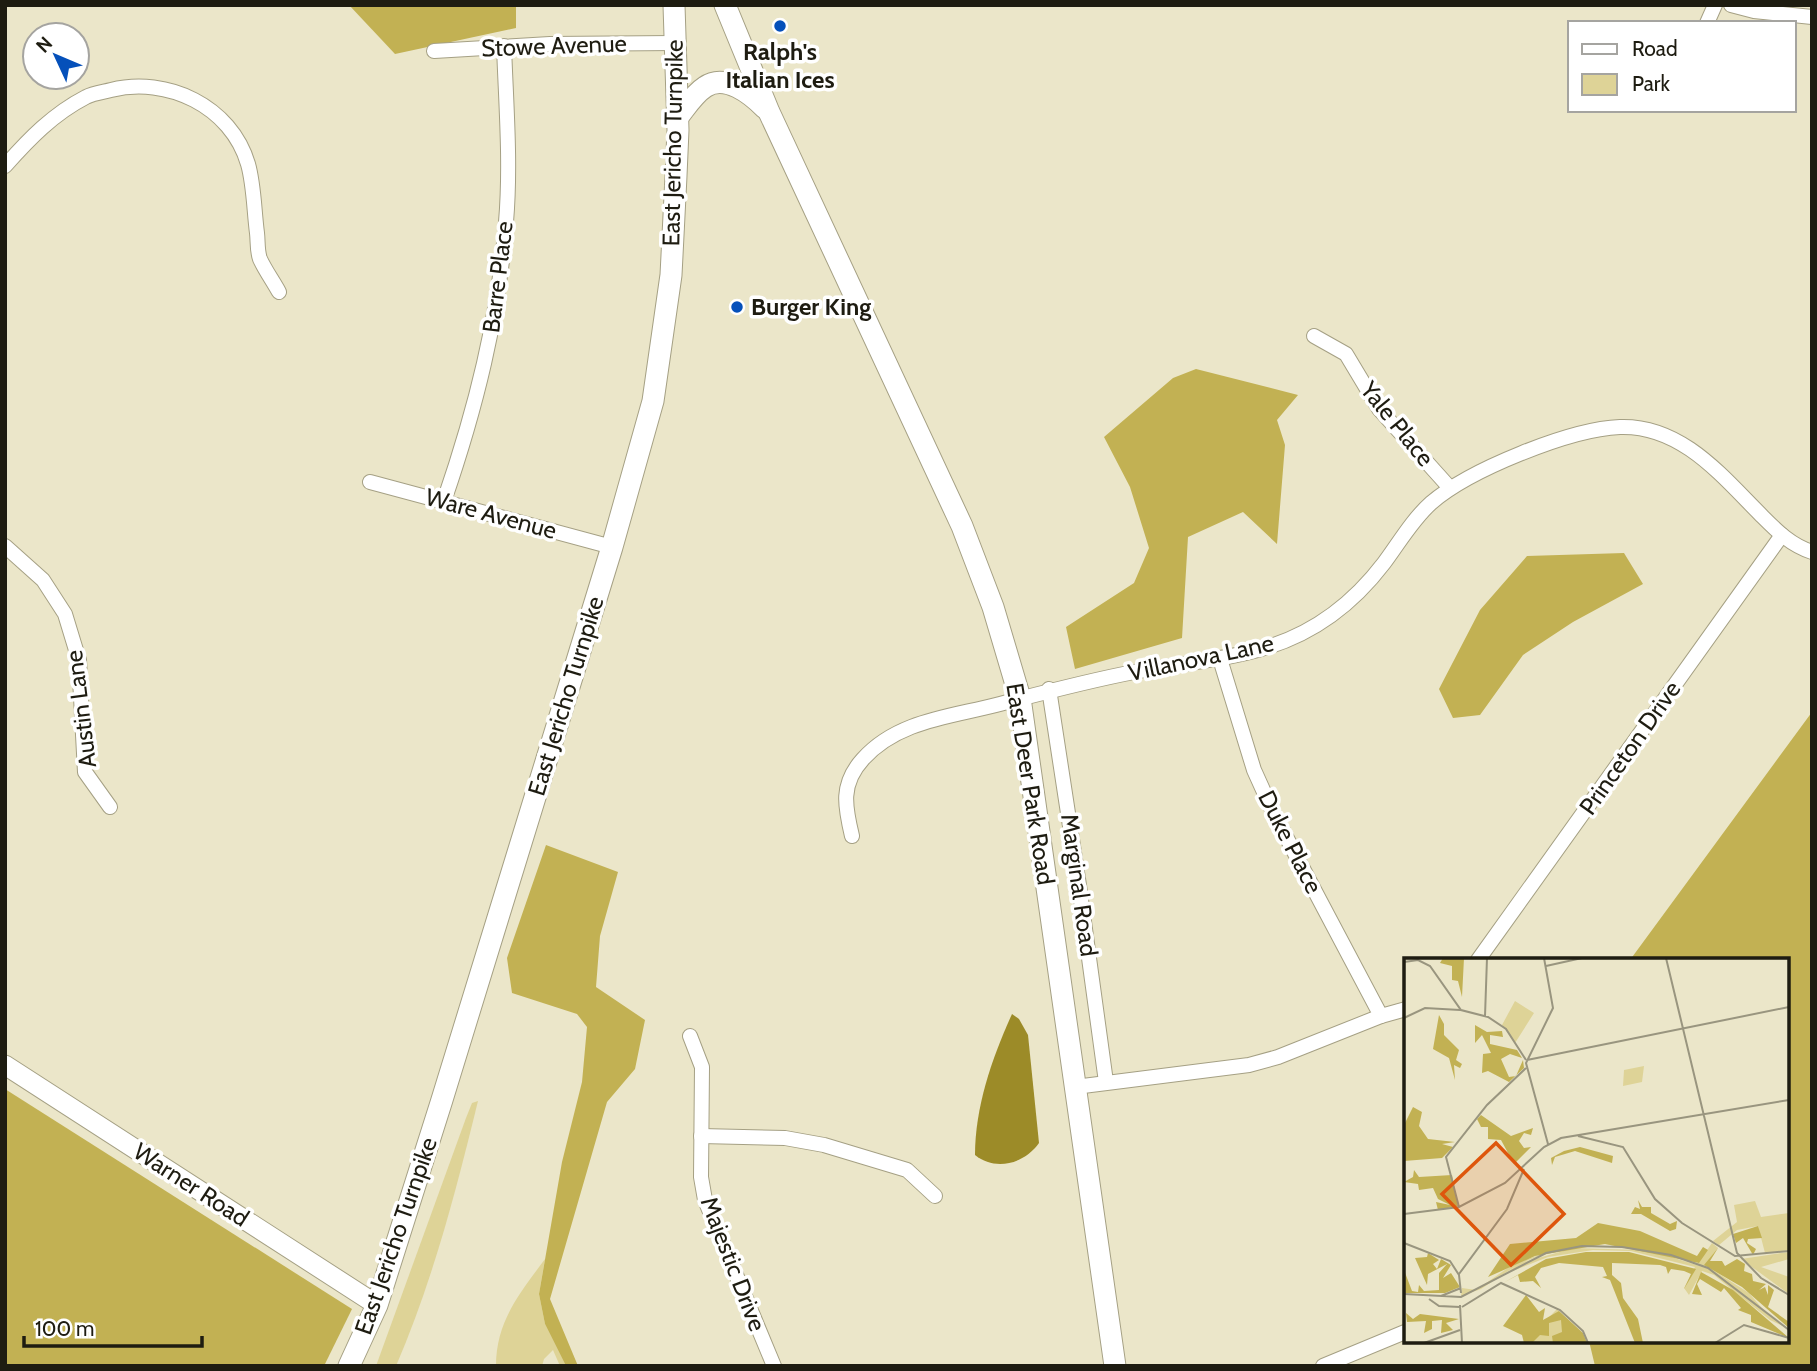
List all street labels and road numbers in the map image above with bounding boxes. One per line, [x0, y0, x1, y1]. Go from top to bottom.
street label: Stowe Avenue [481, 28, 627, 63]
street label: East Jericho Turnpike [656, 39, 689, 247]
street label: Barre Place [476, 219, 519, 334]
street label: Yale Place [1354, 375, 1440, 472]
street label: Ware Avenue [422, 482, 560, 545]
street label: East Jericho Turnpike [521, 593, 610, 799]
street label: Villanova Lane [1126, 628, 1276, 687]
street label: Austin Lane [59, 649, 102, 770]
street label: Princeton Drive [1573, 675, 1686, 820]
street label: East Deer Park Road [1000, 681, 1061, 887]
street label: Duke Place [1252, 785, 1329, 898]
street label: Marginal Road [1055, 812, 1104, 958]
street label: East Jericho Turnpike [348, 1133, 443, 1338]
street label: Warner Road [128, 1137, 254, 1233]
street label: Majestic Drive [695, 1193, 772, 1335]

